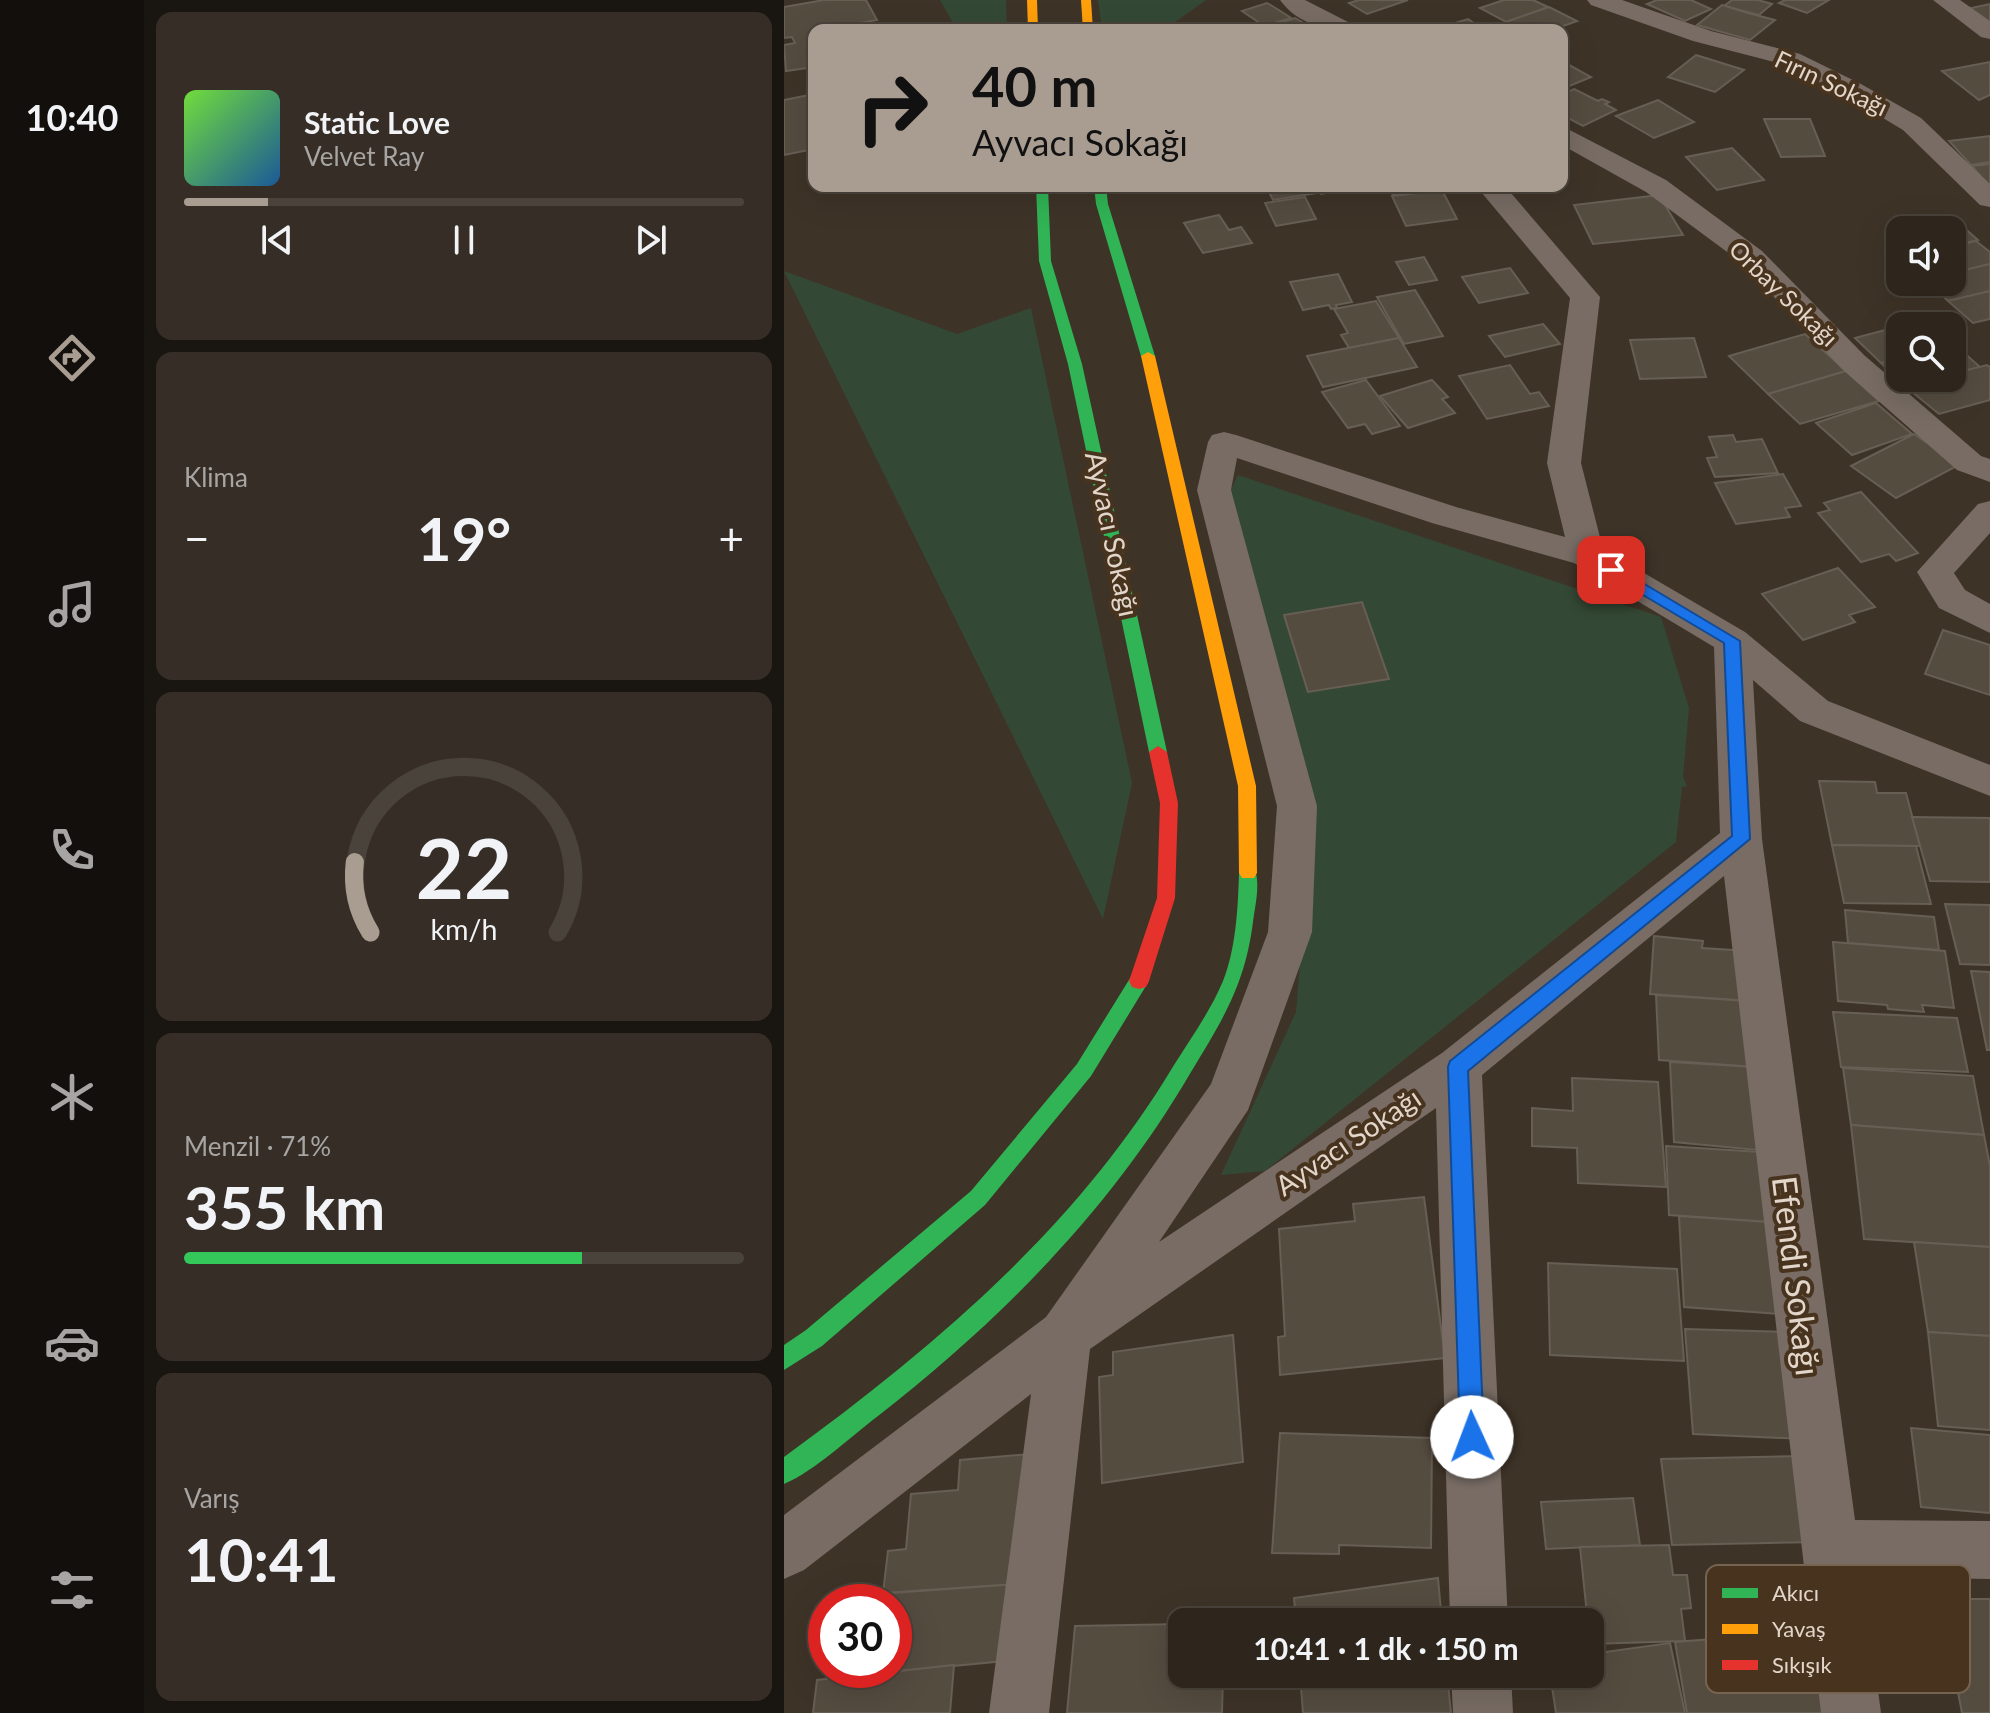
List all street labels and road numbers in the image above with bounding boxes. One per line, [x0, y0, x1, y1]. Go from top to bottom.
street label: Fırın Sokağı [1771, 44, 1893, 121]
street label: Orbay Sokağı [1724, 234, 1844, 352]
street label: Ayvacı Sokağı [1079, 448, 1147, 619]
street label: Ayvacı Sokağı [1268, 1080, 1427, 1202]
street label: Efendi Sokağı [1765, 1174, 1830, 1378]

